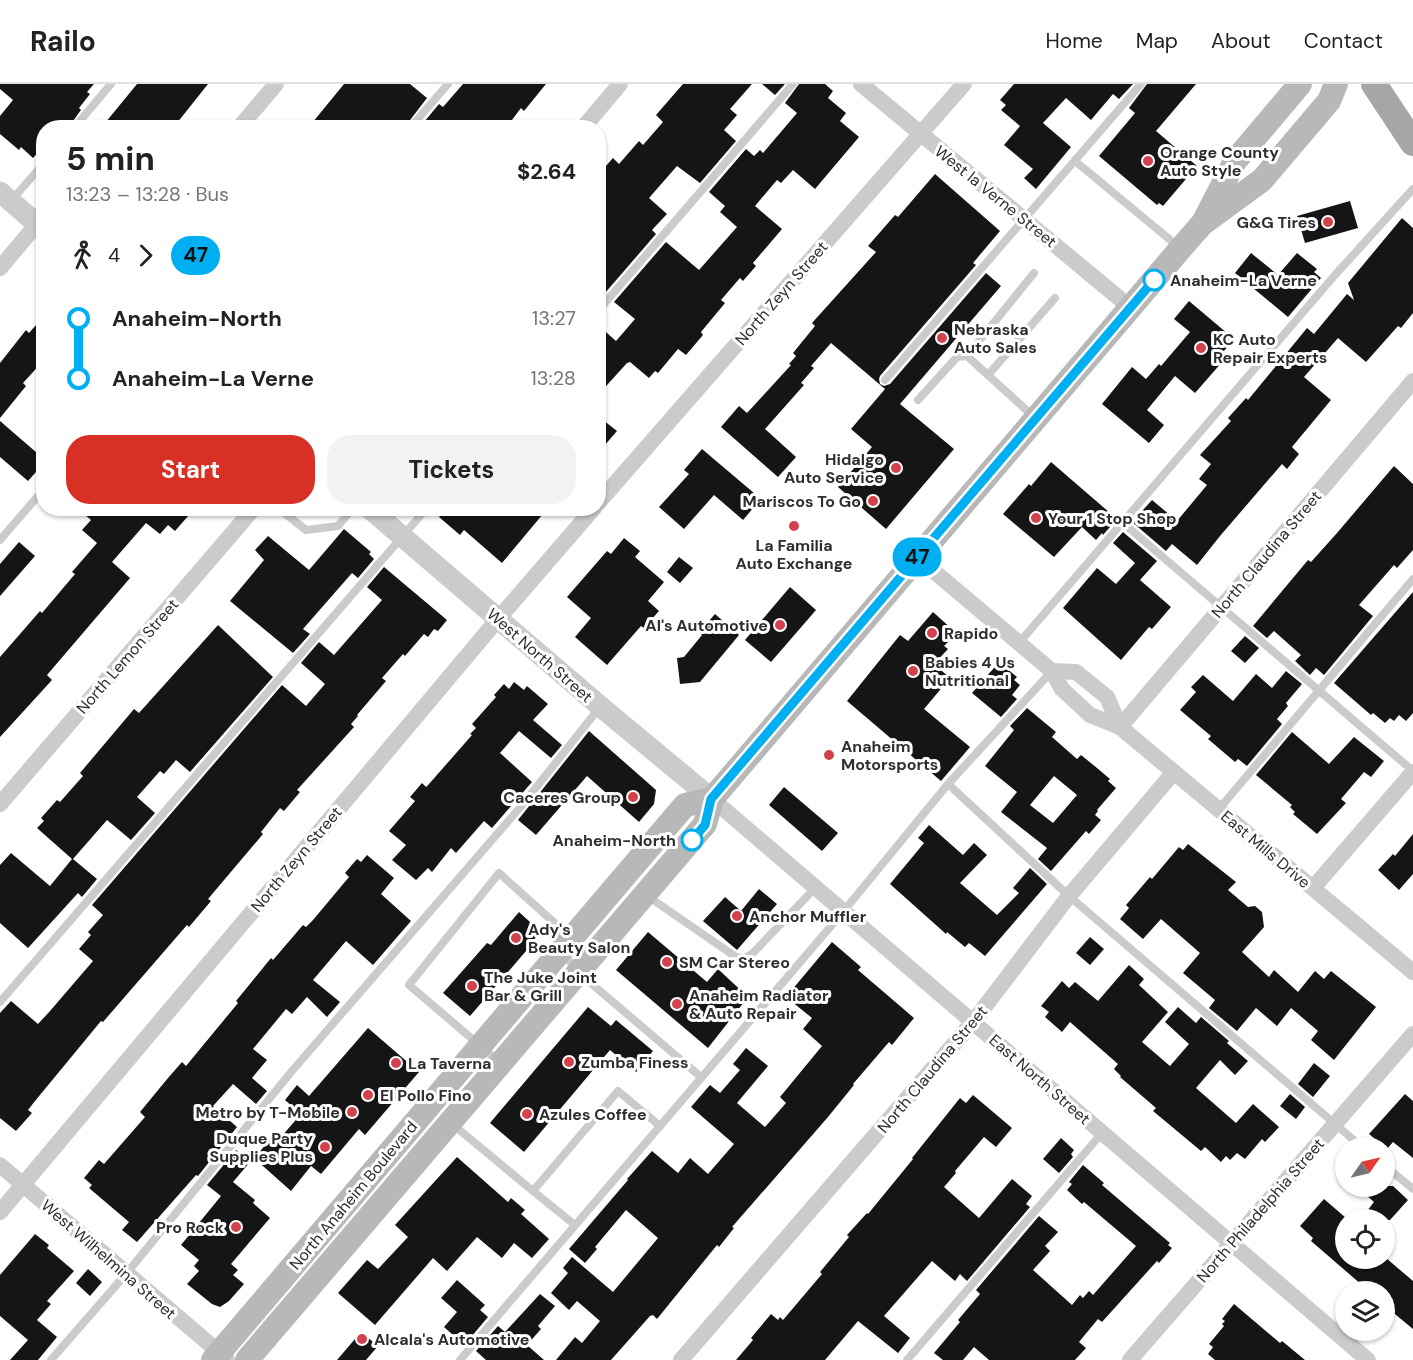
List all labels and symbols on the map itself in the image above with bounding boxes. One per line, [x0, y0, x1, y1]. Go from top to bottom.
street label: West la Verne Street [930, 141, 1061, 252]
place label: Orange County Auto Style [1160, 142, 1279, 181]
marker: Orange County Auto Style [1141, 154, 1155, 168]
place label: G&G Tires [1237, 212, 1316, 233]
marker: G&G Tires [1321, 215, 1335, 229]
street label: North Zeyn Street [730, 237, 832, 350]
marker: Anaheim-La Verne [1143, 269, 1165, 291]
place label: Anaheim-La Verne [1170, 270, 1317, 291]
place label: Nebraska Auto Sales [954, 319, 1037, 358]
place label: KC Auto Repair Experts [1213, 329, 1327, 368]
marker: Nebraska Auto Sales [935, 331, 949, 345]
marker: KC Auto Repair Experts [1194, 341, 1208, 355]
place label: Hidalgo Auto Service [784, 449, 884, 488]
marker: Hidalgo Auto Service [889, 461, 903, 475]
street label: North Claudina Street [1207, 486, 1326, 623]
place label: Mariscos To Go [742, 491, 861, 512]
marker: Mariscos To Go [866, 494, 880, 508]
place label: Your 1 Stop Shop [1048, 508, 1176, 529]
marker: Your 1 Stop Shop [1029, 511, 1043, 525]
marker: La Familia Auto Exchange [787, 519, 801, 533]
place label: La Familia Auto Exchange [735, 535, 853, 574]
line badge: 47 [890, 538, 944, 576]
street label: North Lemon Street [72, 594, 183, 718]
street label: West North Street [482, 604, 597, 707]
place label: Al's Automotive [645, 615, 768, 636]
marker: Al's Automotive [773, 618, 787, 632]
place label: Rapido [944, 623, 998, 644]
marker: Rapido [925, 626, 939, 640]
place label: Babies 4 Us Nutritional [925, 652, 1015, 691]
marker: Babies 4 Us Nutritional [906, 664, 920, 678]
place label: Anaheim Motorsports [841, 736, 938, 775]
marker: Anaheim Motorsports [822, 748, 836, 762]
place label: Caceres Group [503, 787, 621, 808]
marker: Caceres Group [626, 790, 640, 804]
street label: North Zeyn Street [246, 802, 347, 916]
street label: East Mills Drive [1217, 806, 1315, 893]
marker: Anaheim-North [681, 829, 703, 851]
place label: Anaheim-North [552, 830, 676, 851]
place label: Anchor Muffler [749, 906, 867, 927]
marker: Anchor Muffler [730, 909, 744, 923]
place label: Ady's Beauty Salon [528, 919, 630, 958]
marker: Ady's Beauty Salon [509, 931, 523, 945]
place label: SM Car Stereo [679, 952, 790, 973]
marker: SM Car Stereo [660, 955, 674, 969]
place label: The Juke Joint Bar & Grill [484, 967, 597, 1006]
marker: The Juke Joint Bar & Grill [465, 979, 479, 993]
place label: Anaheim Radiator & Auto Repair [689, 985, 829, 1024]
marker: Anaheim Radiator & Auto Repair [670, 997, 684, 1011]
street label: North Claudina Street [873, 1001, 992, 1138]
street label: East North Street [985, 1030, 1095, 1129]
place label: Zumba Finess [581, 1052, 689, 1073]
place label: La Taverna [408, 1053, 491, 1074]
marker: Zumba Finess [562, 1055, 576, 1069]
marker: La Taverna [389, 1056, 403, 1070]
place label: El Pollo Fino [380, 1085, 472, 1106]
marker: El Pollo Fino [361, 1088, 375, 1102]
place label: Metro by T-Mobile [196, 1102, 340, 1123]
place label: Azules Coffee [539, 1104, 647, 1125]
marker: Metro by T-Mobile [345, 1105, 359, 1119]
marker: Azules Coffee [520, 1107, 534, 1121]
street label: North Anaheim Boulevard [285, 1116, 422, 1274]
place label: Duque Party Supplies Plus [209, 1128, 313, 1167]
street label: North Philadelphia Street [1192, 1134, 1329, 1287]
north arrow [1335, 1137, 1395, 1197]
marker: Duque Party Supplies Plus [318, 1140, 332, 1154]
street label: West Wilhelmina Street [37, 1195, 181, 1324]
place label: Pro Rock [156, 1217, 225, 1238]
marker: Pro Rock [229, 1220, 243, 1234]
place label: Alcala's Automotive [374, 1329, 529, 1350]
marker: Alcala's Automotive [355, 1332, 369, 1346]

